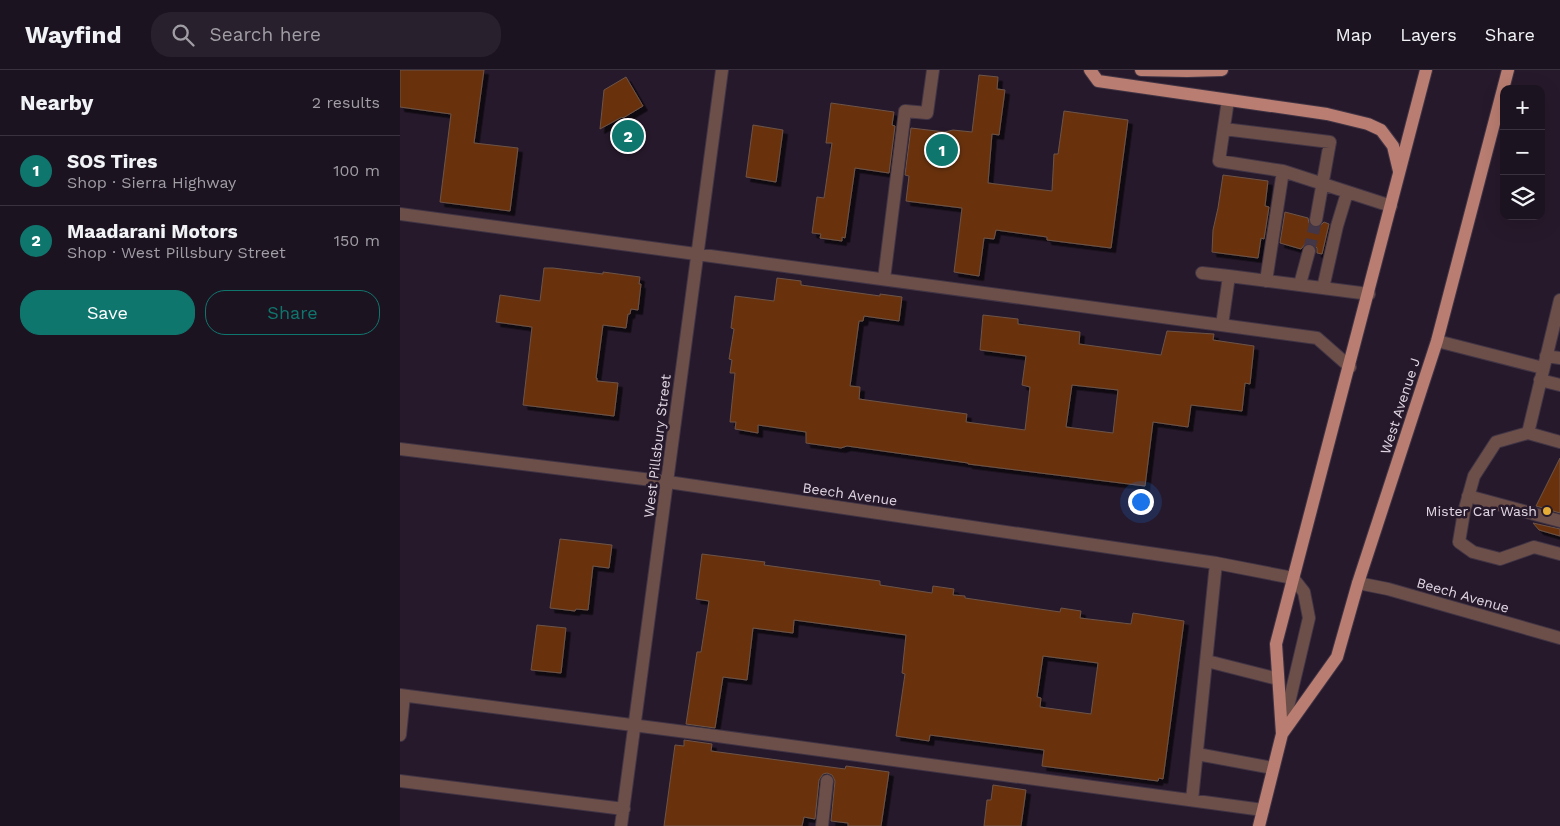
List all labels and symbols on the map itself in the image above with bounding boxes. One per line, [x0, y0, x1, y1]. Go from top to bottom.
pin: 2 [612, 117, 644, 155]
pin: 1 [926, 131, 958, 169]
street label: West Avenue J [1377, 356, 1423, 456]
street label: West Pillsbury Street [640, 373, 674, 519]
street label: Beech Avenue [802, 479, 898, 509]
your location [1128, 489, 1154, 515]
place label: Mister Car Wash [1426, 503, 1537, 519]
marker: Mister Car Wash [1541, 505, 1553, 517]
street label: Beech Avenue [1415, 574, 1511, 616]

